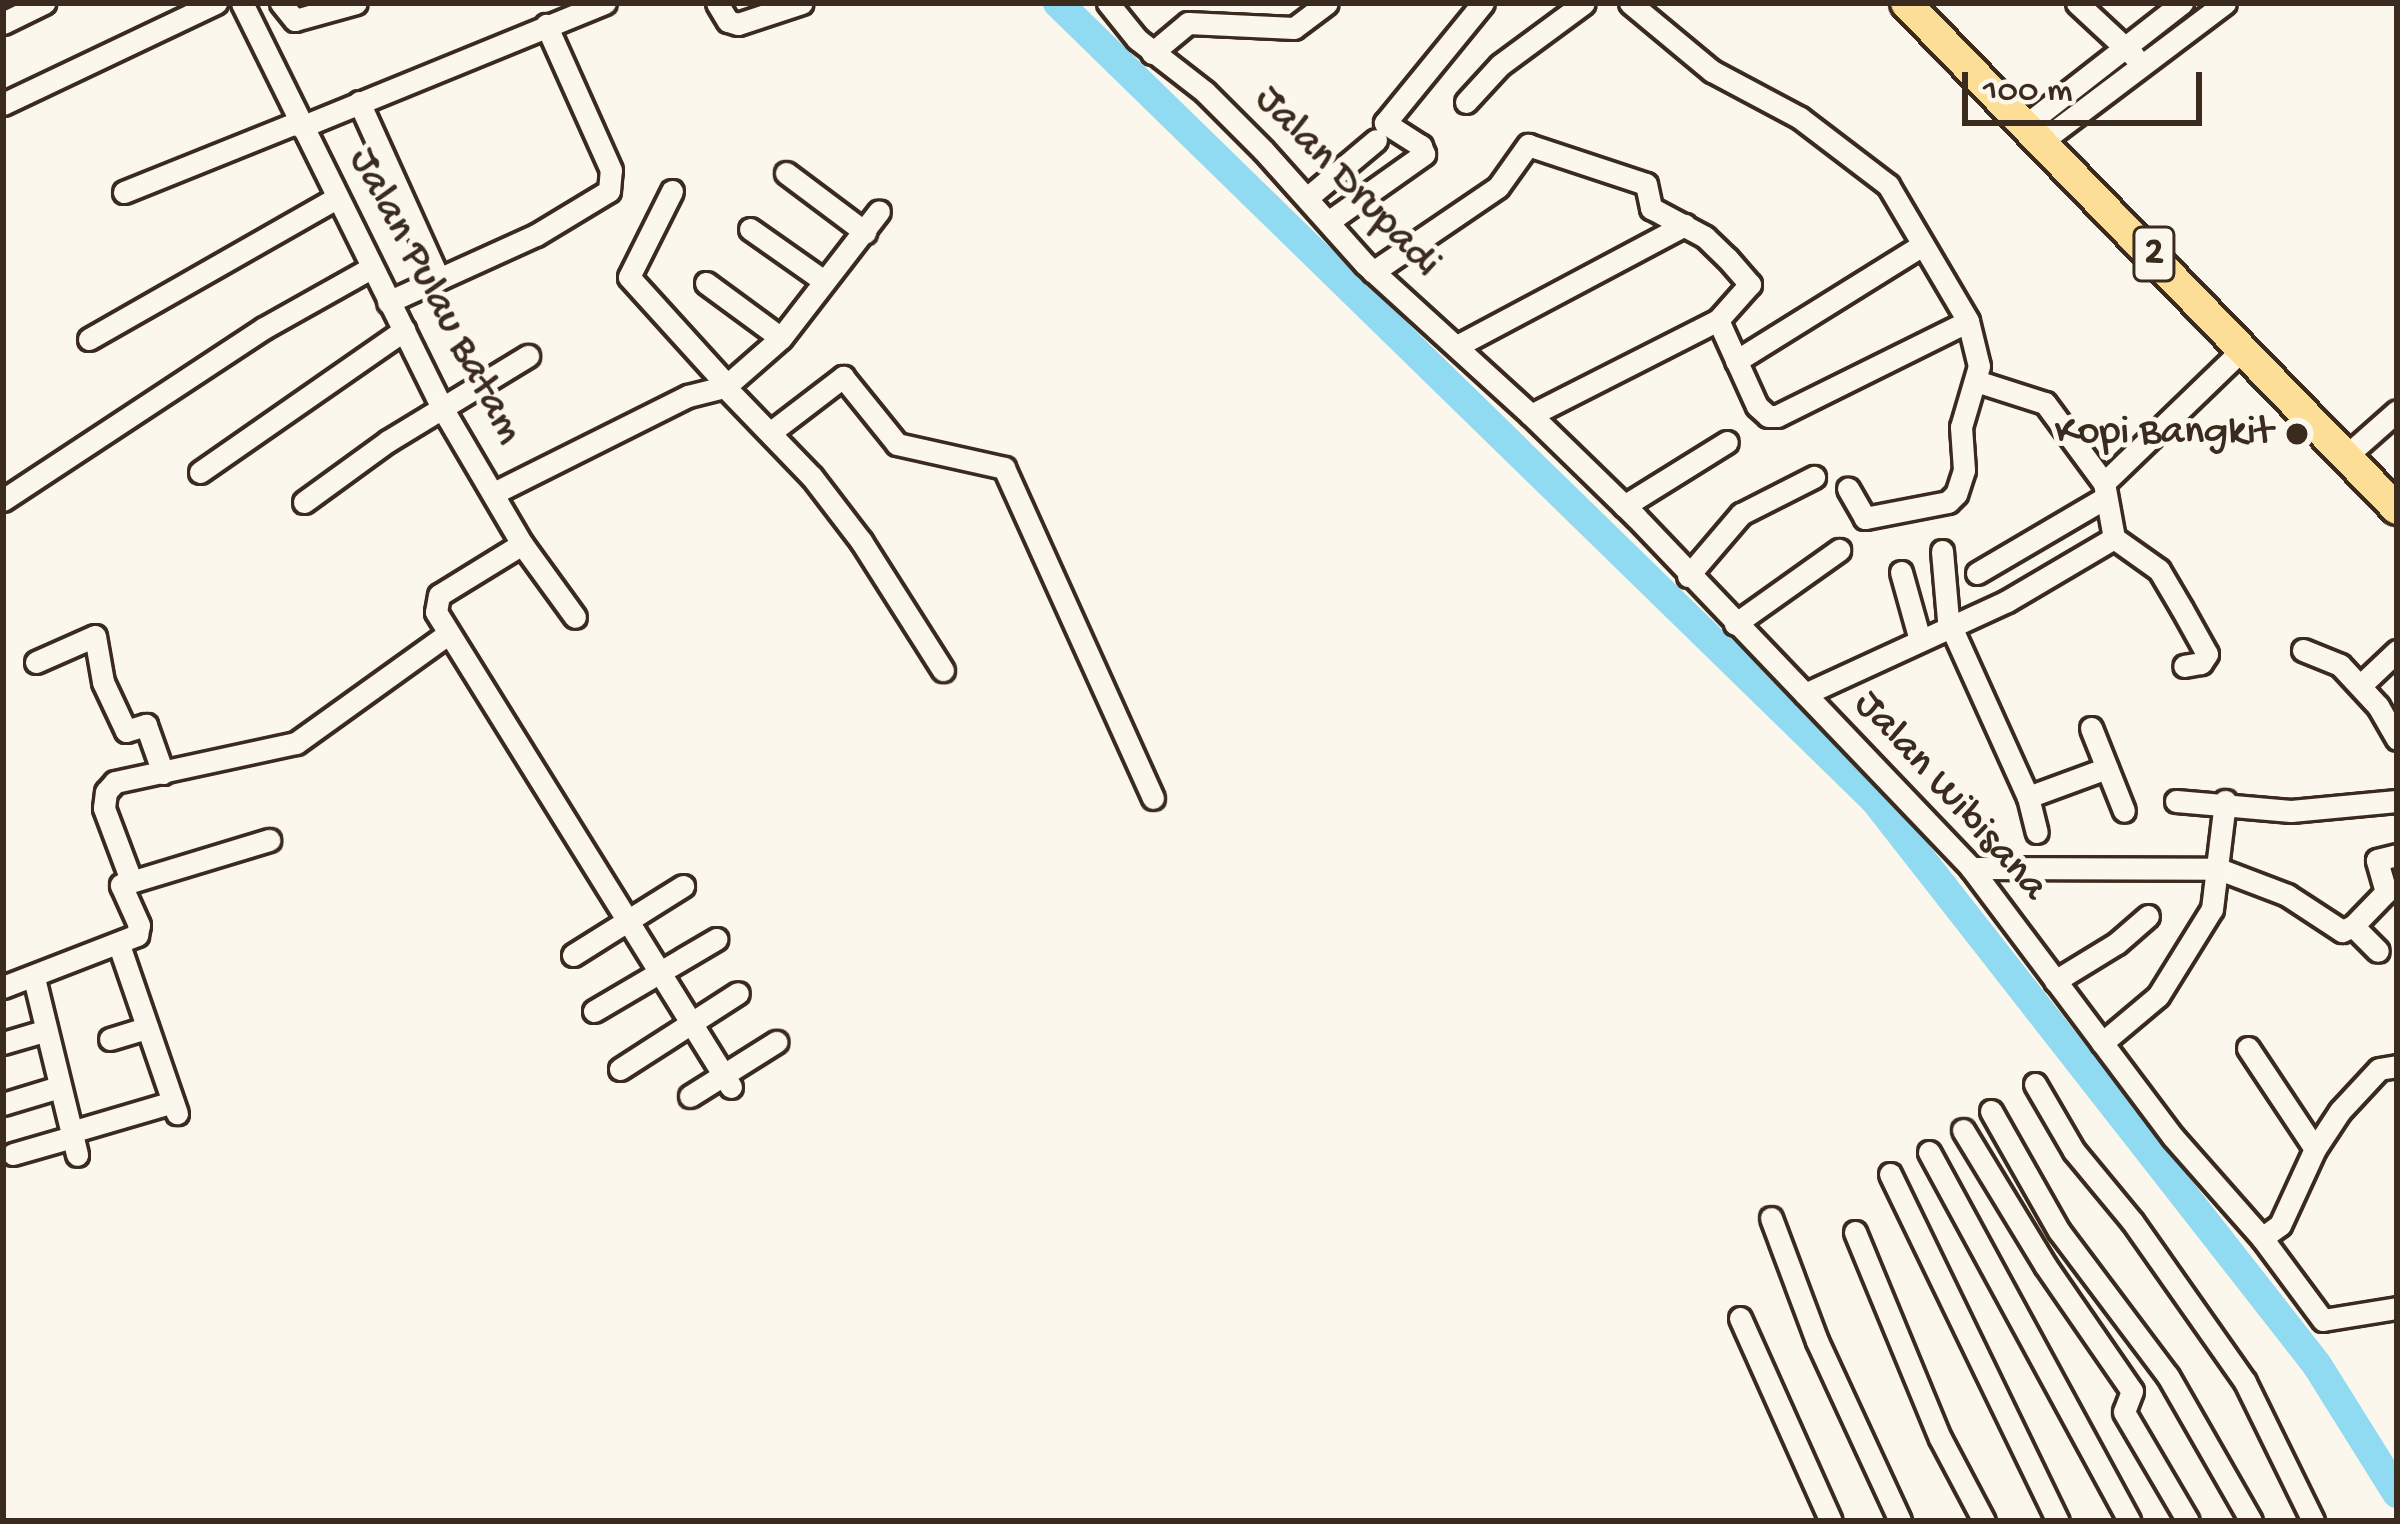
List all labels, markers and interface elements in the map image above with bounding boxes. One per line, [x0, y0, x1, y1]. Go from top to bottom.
scale bar [1968, 48, 2208, 122]
text: 100 m [1983, 71, 2073, 114]
street label: Jalan Drupadi [1242, 76, 1450, 290]
street label: Jalan Pulau Batam [335, 140, 533, 454]
road number: 2 [2130, 221, 2178, 287]
place label: Kopi Bangkit [2055, 409, 2273, 459]
marker: Kopi Bangkit [2284, 421, 2310, 447]
street label: Jalan Wibisana [1841, 681, 2057, 913]

